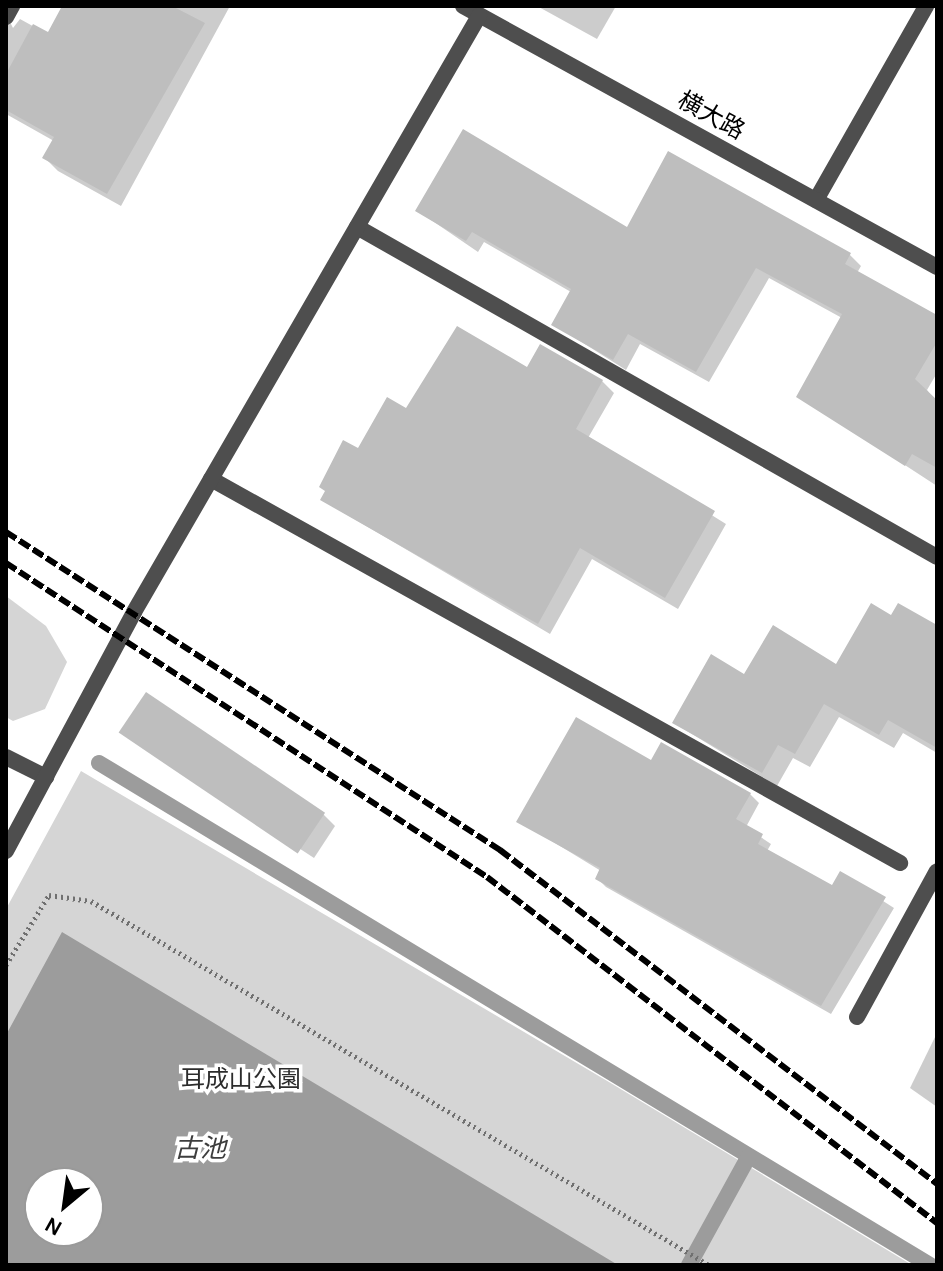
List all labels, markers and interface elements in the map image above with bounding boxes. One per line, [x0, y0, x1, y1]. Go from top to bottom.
street label: 横大路 [673, 86, 749, 146]
park label: 耳成山公園 [181, 1066, 301, 1094]
water label: 古池 [174, 1133, 226, 1165]
north arrow [24, 1167, 104, 1247]
text: N [40, 1211, 67, 1241]

